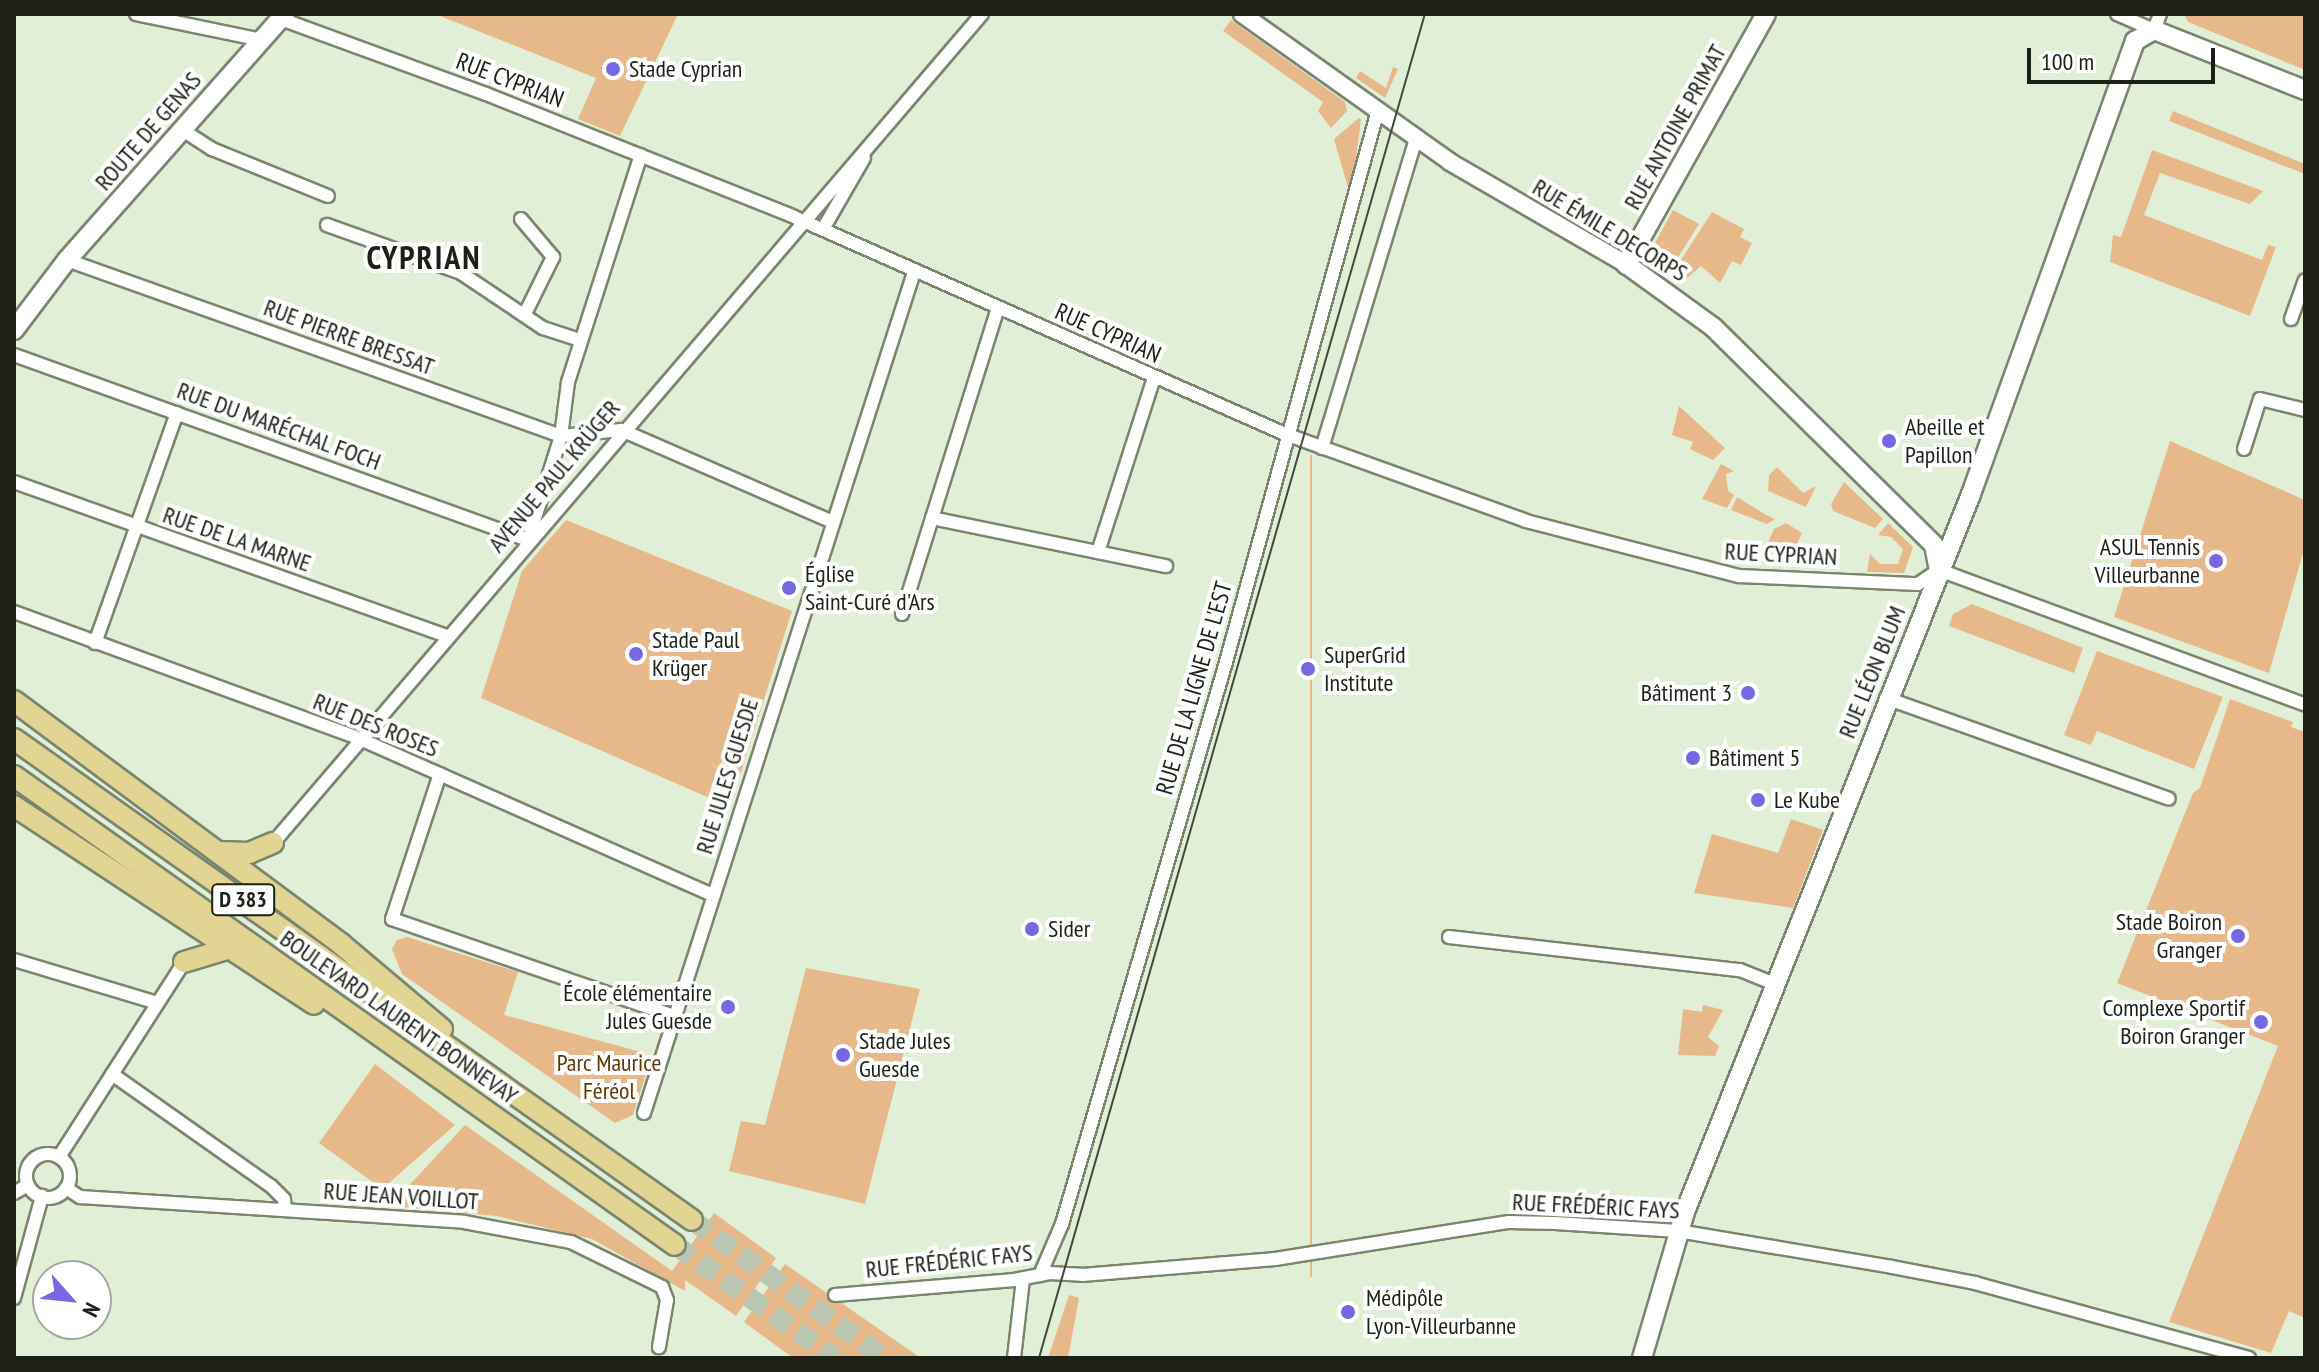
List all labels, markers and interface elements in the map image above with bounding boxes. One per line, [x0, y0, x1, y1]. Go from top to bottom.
scale bar [2031, 32, 2219, 82]
street label: RUE ANTOINE PRIMAT [1618, 39, 1732, 215]
street label: RUE CYPRIAN [452, 46, 568, 114]
text: 100 m [2041, 46, 2094, 77]
place label: Stade Cyprian [629, 55, 742, 83]
marker: Stade Cyprian [604, 60, 622, 78]
street label: ROUTE DE GENAS [89, 66, 207, 196]
street label: RUE ÉMILE DECORPS [1528, 173, 1692, 287]
district label: CYPRIAN [366, 238, 482, 276]
street label: RUE PIERRE BRESSAT [260, 293, 438, 381]
street label: RUE CYPRIAN [1051, 297, 1165, 369]
street label: RUE DU MARÉCHAL FOCH [173, 376, 385, 476]
street label: AVENUE PAUL KRÜGER [482, 394, 626, 558]
place label: Abeille et Papillon [1905, 413, 1985, 469]
marker: Abeille et Papillon [1880, 432, 1898, 450]
street label: RUE DE LA MARNE [159, 500, 315, 578]
place label: ASUL Tennis Villeurbanne [2095, 533, 2200, 589]
street label: RUE CYPRIAN [1724, 537, 1838, 571]
marker: ASUL Tennis Villeurbanne [2207, 552, 2225, 570]
place label: Église Saint-Curé d'Ars [805, 560, 935, 616]
street label: RUE DE LA LIGNE DE L'EST [1150, 578, 1238, 798]
marker: Église Saint-Curé d'Ars [780, 579, 798, 597]
street label: RUE LÉON BLUM [1832, 602, 1912, 742]
place label: Stade Paul Krüger [652, 626, 740, 682]
place label: SuperGrid Institute [1324, 641, 1406, 697]
marker: Stade Paul Krüger [627, 645, 645, 663]
marker: SuperGrid Institute [1299, 660, 1317, 678]
place label: Bâtiment 3 [1641, 679, 1732, 707]
marker: Bâtiment 3 [1739, 684, 1757, 702]
street label: RUE DES ROSES [309, 687, 443, 763]
street label: RUE JULES GUESDE [690, 695, 764, 857]
place label: Bâtiment 5 [1709, 744, 1800, 772]
marker: Bâtiment 5 [1684, 749, 1702, 767]
place label: Le Kube [1774, 786, 1840, 814]
marker: Le Kube [1749, 791, 1767, 809]
road number: D 383 [211, 882, 275, 918]
place label: Stade Boiron Granger [2116, 908, 2222, 964]
place label: Sider [1048, 915, 1090, 943]
marker: Sider [1023, 920, 1041, 938]
street label: BOULEVARD LAURENT BONNEVAY [274, 924, 524, 1110]
marker: Stade Boiron Granger [2229, 927, 2247, 945]
place label: École élémentaire Jules Guesde [563, 979, 712, 1035]
place label: Complexe Sportif Boiron Granger [2103, 994, 2245, 1050]
marker: École élémentaire Jules Guesde [719, 998, 737, 1016]
marker: Complexe Sportif Boiron Granger [2252, 1013, 2270, 1031]
place label: Stade Jules Guesde [859, 1027, 951, 1083]
marker: Stade Jules Guesde [834, 1046, 852, 1064]
park label: Parc Maurice Féréol [556, 1049, 662, 1105]
street label: RUE JEAN VOILLOT [322, 1176, 480, 1216]
street label: RUE FRÉDÉRIC FAYS [1511, 1187, 1681, 1225]
street label: RUE FRÉDÉRIC FAYS [864, 1238, 1034, 1284]
north arrow [32, 1260, 112, 1340]
place label: Médipôle Lyon-Villeurbanne [1366, 1284, 1516, 1340]
text: N [76, 1298, 107, 1322]
marker: Médipôle Lyon-Villeurbanne [1337, 1301, 1359, 1323]

